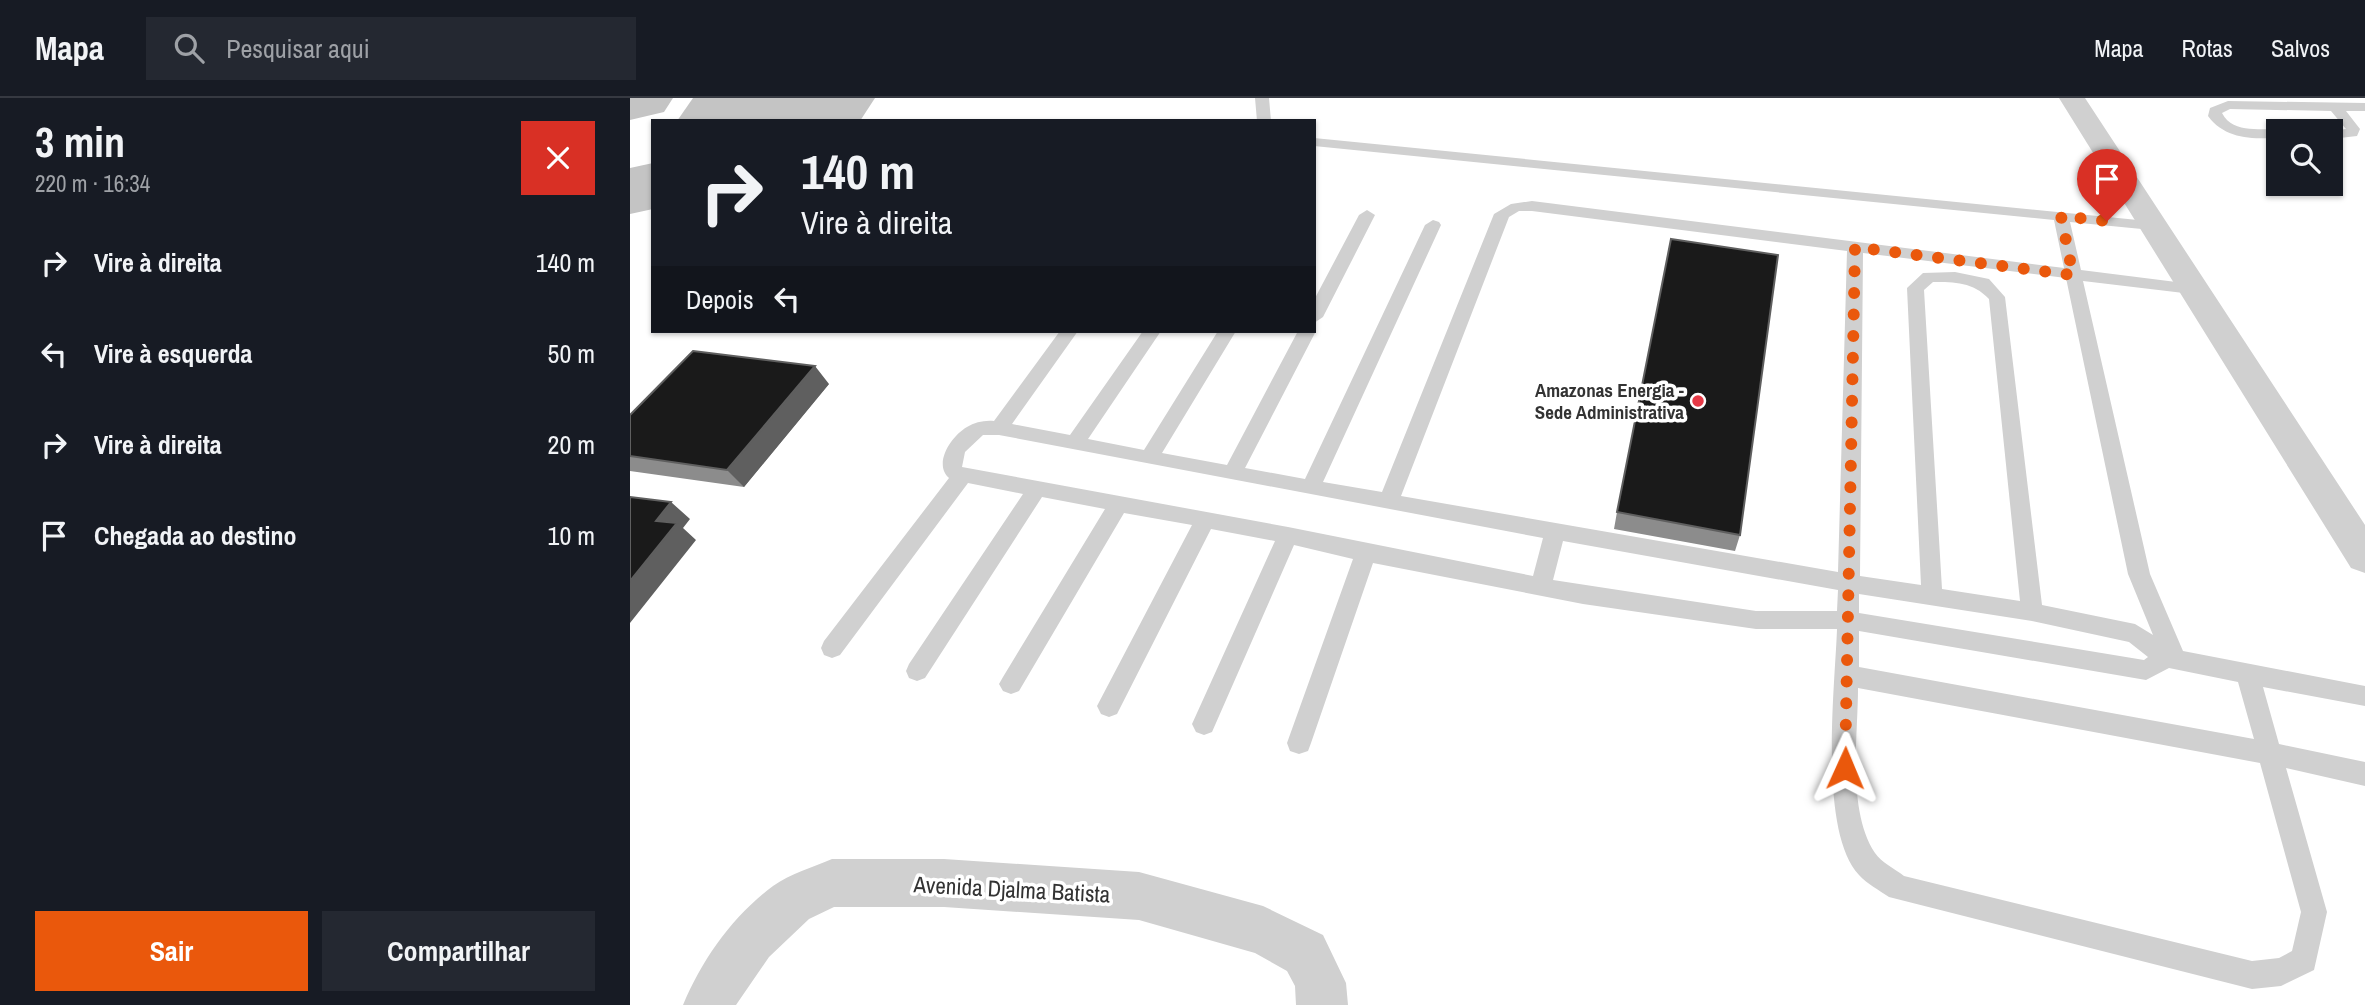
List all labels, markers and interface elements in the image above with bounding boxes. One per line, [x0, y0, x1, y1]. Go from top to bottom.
search box [146, 17, 636, 80]
text: Mapa [35, 26, 104, 70]
icon: search [170, 29, 208, 67]
text: Pesquisar aqui [226, 31, 370, 66]
text: Mapa [2094, 32, 2144, 64]
text: Rotas [2182, 32, 2233, 64]
text: Salvos [2271, 32, 2330, 64]
text: 3 min [35, 114, 125, 170]
map controls [2266, 119, 2343, 196]
button: search [2266, 119, 2343, 196]
button: close [521, 121, 595, 195]
text: 140 m [801, 138, 915, 204]
icon: right [686, 147, 777, 238]
pin [2077, 149, 2137, 221]
icon: arrive [2088, 160, 2126, 198]
text: 220 m · 16:34 [35, 168, 150, 199]
text: Vire à direita [801, 201, 952, 244]
icon: right [35, 244, 73, 282]
text: Vire à direita [94, 245, 222, 280]
text: 140 m [536, 245, 595, 280]
icon: left [768, 280, 806, 318]
text: Depois [686, 282, 754, 317]
icon: left [35, 335, 73, 373]
text: Vire à esquerda [94, 336, 252, 371]
text: 50 m [548, 336, 595, 371]
place label: Amazonas Energia - Sede Administrativa [1535, 377, 1684, 425]
marker: Amazonas Energia - Sede Administrativa [1690, 393, 1706, 409]
icon: right [35, 426, 73, 464]
text: Vire à direita [94, 427, 222, 462]
text: 20 m [548, 427, 595, 462]
icon: arrive [35, 517, 73, 555]
text: Chegada ao destino [94, 518, 297, 553]
text: 10 m [548, 518, 595, 553]
position arrow [1808, 731, 1882, 805]
street label: Avenida Djalma Batista [912, 868, 1112, 910]
button: Sair [35, 911, 308, 991]
button: Compartilhar [322, 911, 595, 991]

